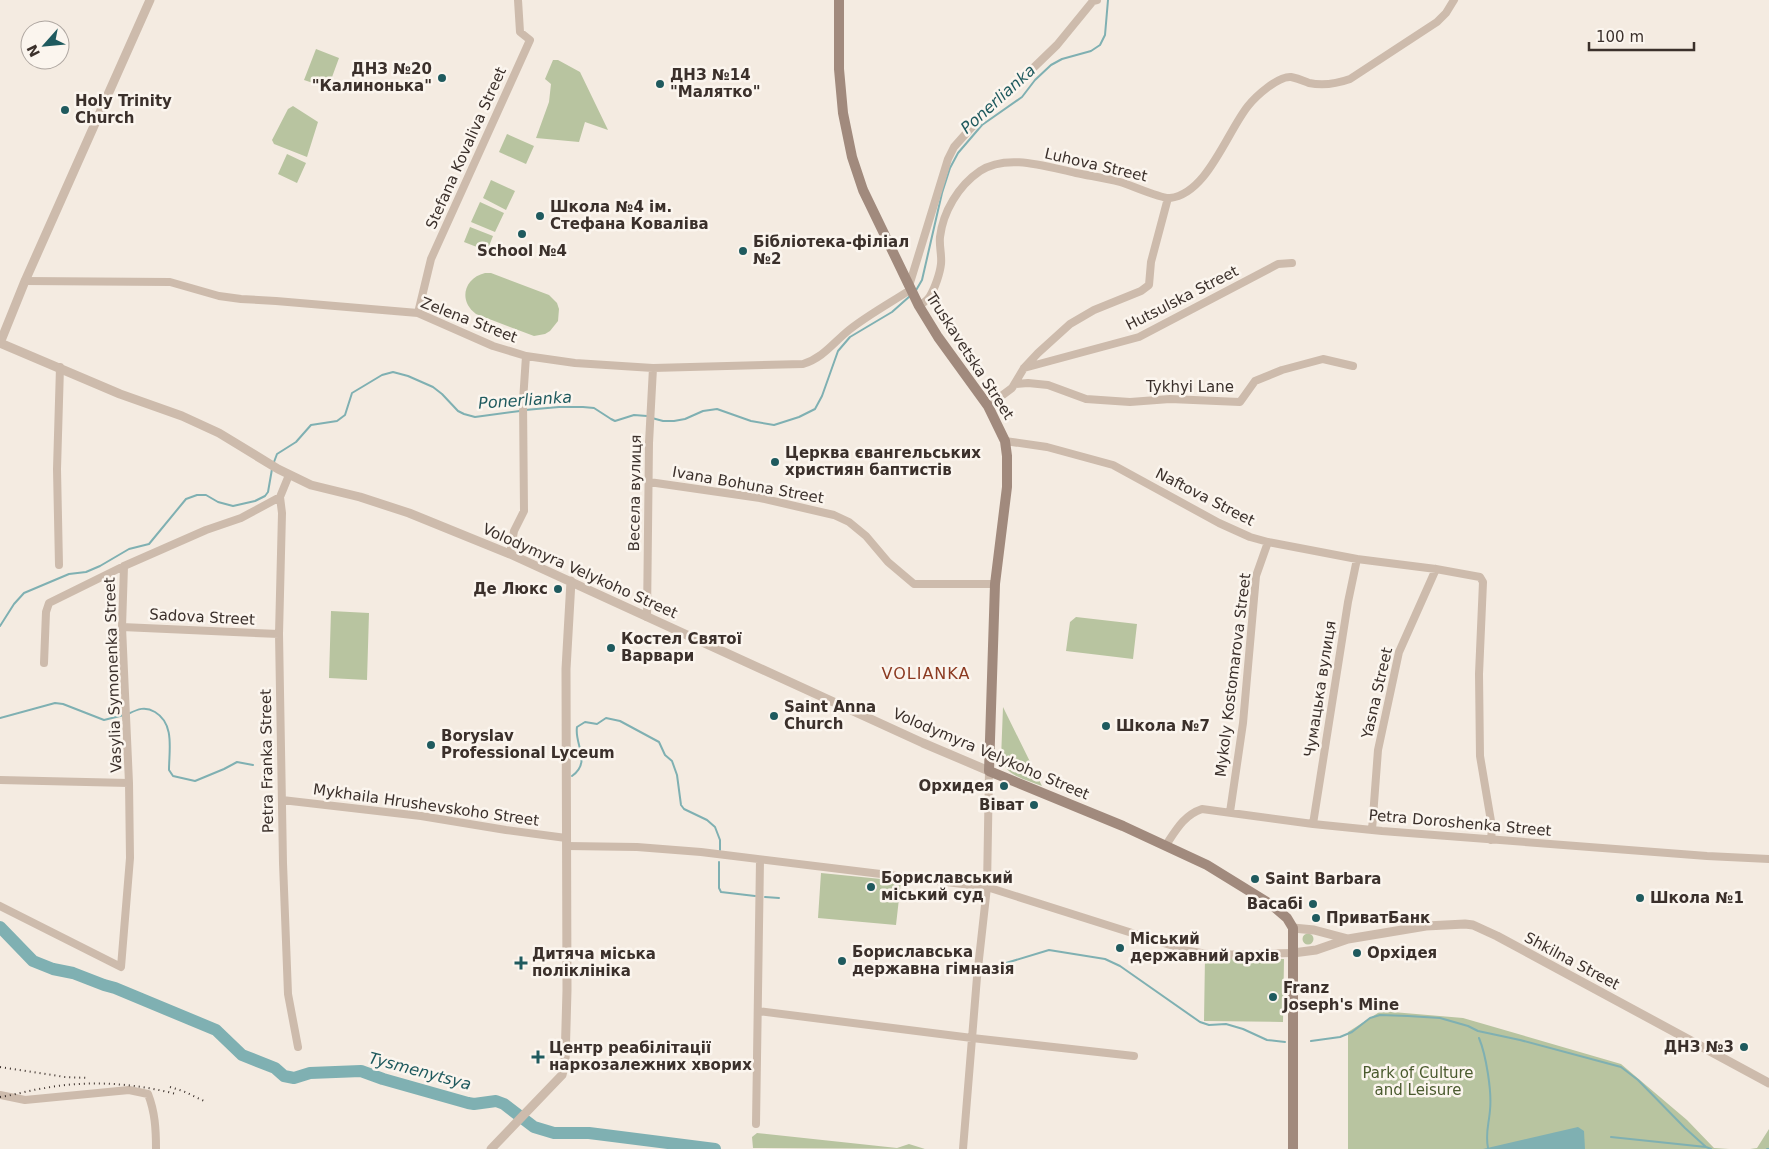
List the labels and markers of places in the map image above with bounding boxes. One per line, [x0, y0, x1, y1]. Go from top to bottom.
place label: ДНЗ №20 "Калинонька" [312, 60, 432, 95]
place label: ДНЗ №14 "Малятко" [670, 66, 760, 101]
marker: ДНЗ №20 "Калинонька" [436, 72, 448, 84]
marker: ДНЗ №14 "Малятко" [654, 78, 666, 90]
place label: Holy Trinity Church [75, 92, 172, 127]
marker: Holy Trinity Church [59, 104, 71, 116]
place label: Школа №4 ім. Стефана Коваліва [550, 198, 709, 233]
marker: Школа №4 ім. Стефана Коваліва [534, 210, 546, 222]
marker: School №4 [516, 228, 528, 240]
place label: Бібліотека-філіал №2 [753, 233, 909, 268]
place label: School №4 [477, 242, 567, 260]
marker: Бібліотека-філіал №2 [737, 245, 749, 257]
place label: Церква євангельських християн баптистів [785, 444, 981, 479]
marker: Церква євангельських християн баптистів [769, 456, 781, 468]
place label: Де Люкс [473, 580, 548, 598]
marker: Де Люкс [552, 583, 564, 595]
place label: Костел Святої Варвари [621, 630, 742, 665]
marker: Костел Святої Варвари [605, 642, 617, 654]
place label: Saint Anna Church [784, 698, 876, 733]
marker: Saint Anna Church [768, 710, 780, 722]
place label: Школа №7 [1116, 717, 1210, 735]
marker: Школа №7 [1100, 720, 1112, 732]
place label: Boryslav Professional Lyceum [441, 727, 615, 762]
marker: Boryslav Professional Lyceum [425, 739, 437, 751]
place label: Орхидея [918, 777, 994, 795]
marker: Орхидея [998, 780, 1010, 792]
place label: Віват [979, 796, 1024, 814]
marker: Віват [1028, 799, 1040, 811]
place label: Бориславський міський суд [881, 869, 1013, 904]
place label: Saint Barbara [1265, 870, 1381, 888]
marker: Saint Barbara [1249, 873, 1261, 885]
marker: Бориславський міський суд [865, 881, 877, 893]
place label: Школа №1 [1650, 889, 1744, 907]
marker: Школа №1 [1634, 892, 1646, 904]
place label: Васабі [1247, 895, 1303, 913]
marker: Васабі [1307, 898, 1319, 910]
place label: ПриватБанк [1326, 909, 1430, 927]
marker: ПриватБанк [1310, 912, 1322, 924]
place label: Міський державний архів [1130, 930, 1279, 965]
marker: Міський державний архів [1114, 942, 1126, 954]
place label: Бориславська державна гімназія [852, 943, 1015, 978]
place label: Орхідея [1367, 944, 1437, 962]
place label: Дитяча міська поліклініка [532, 945, 656, 980]
marker: Орхідея [1351, 947, 1363, 959]
marker: Бориславська державна гімназія [836, 955, 848, 967]
marker: Дитяча міська поліклініка [514, 956, 528, 970]
place label: Franz Joseph's Mine [1282, 979, 1399, 1014]
marker: Franz Joseph's Mine [1267, 991, 1279, 1003]
place label: ДНЗ №3 [1664, 1038, 1734, 1056]
place label: Центр реабілітації наркозалежних хворих [549, 1039, 752, 1074]
marker: ДНЗ №3 [1738, 1041, 1750, 1053]
marker: Центр реабілітації наркозалежних хворих [531, 1050, 545, 1064]

